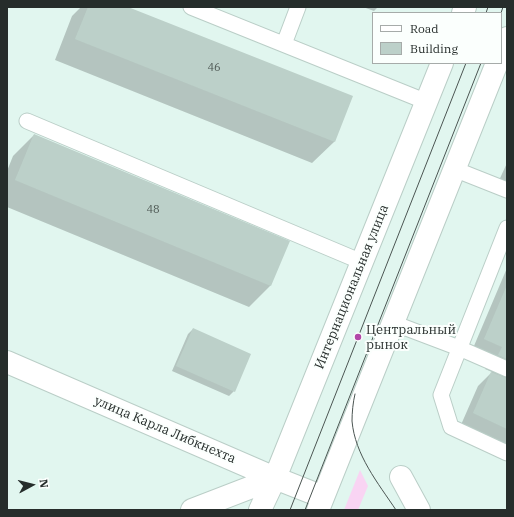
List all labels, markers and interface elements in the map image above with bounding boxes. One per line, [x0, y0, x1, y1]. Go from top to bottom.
legend [372, 12, 502, 64]
text: Road [410, 21, 439, 36]
text: Building [410, 41, 458, 56]
house number: 46 [207, 61, 221, 75]
street label: Интернациональная улица [312, 202, 392, 372]
house number: 48 [146, 203, 160, 217]
place label: Центральный рынок [366, 322, 456, 353]
marker: Центральный рынок [353, 332, 363, 342]
street label: улица Карла Либкнехта [92, 393, 238, 467]
north arrow [12, 465, 52, 505]
text: N [36, 478, 51, 489]

